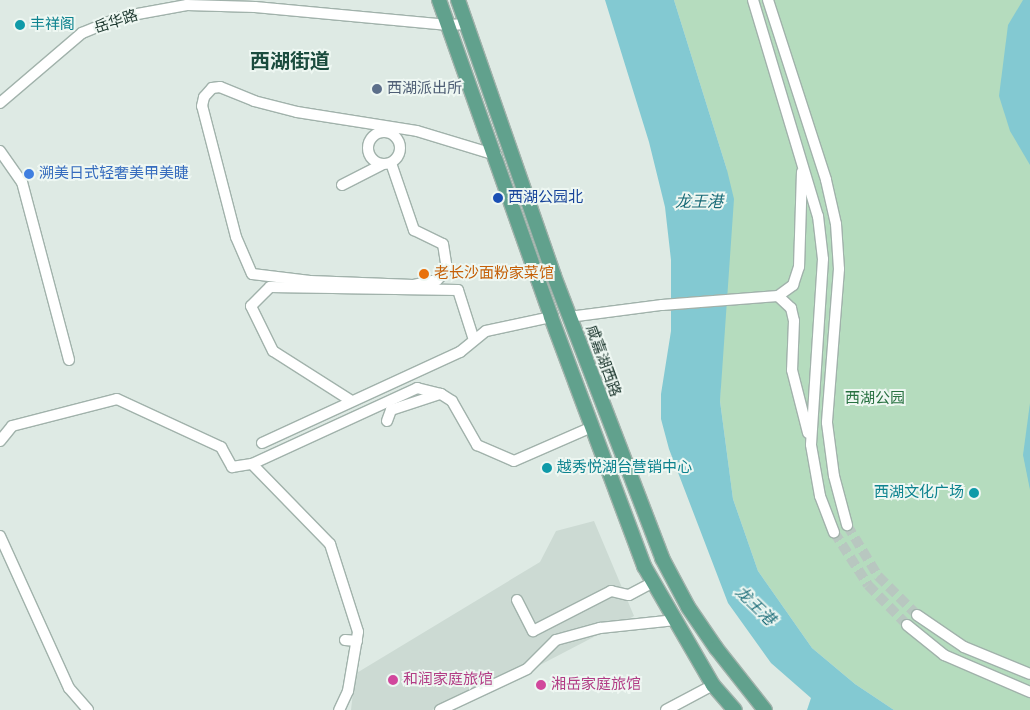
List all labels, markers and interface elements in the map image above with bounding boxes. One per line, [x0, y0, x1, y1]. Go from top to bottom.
street label: 岳华路 [92, 6, 140, 38]
place label: 丰祥阁 [30, 16, 75, 34]
marker: 丰祥阁 [14, 19, 26, 31]
district label: 西湖街道 [250, 50, 330, 74]
place label: 西湖派出所 [387, 80, 462, 98]
marker: 西湖派出所 [371, 83, 383, 95]
place label: 溯美日式轻奢美甲美睫 [39, 165, 189, 183]
marker: 溯美日式轻奢美甲美睫 [23, 168, 35, 180]
place label: 西湖公园北 [508, 189, 583, 207]
marker: 西湖公园北 [492, 192, 504, 204]
water label: 龙王港 [675, 192, 723, 212]
place label: 老长沙面粉家菜馆 [434, 265, 554, 283]
marker: 老长沙面粉家菜馆 [418, 268, 430, 280]
street label: 咸嘉湖西路 [582, 323, 624, 399]
park label: 西湖公园 [845, 390, 905, 408]
place label: 越秀悦湖台营销中心 [557, 459, 692, 477]
marker: 越秀悦湖台营销中心 [541, 462, 553, 474]
place label: 西湖文化广场 [874, 484, 964, 502]
marker: 西湖文化广场 [968, 487, 980, 499]
water label: 龙王港 [731, 582, 779, 630]
place label: 和润家庭旅馆 [403, 671, 493, 689]
marker: 和润家庭旅馆 [387, 674, 399, 686]
place label: 湘岳家庭旅馆 [551, 676, 641, 694]
marker: 湘岳家庭旅馆 [535, 679, 547, 691]

